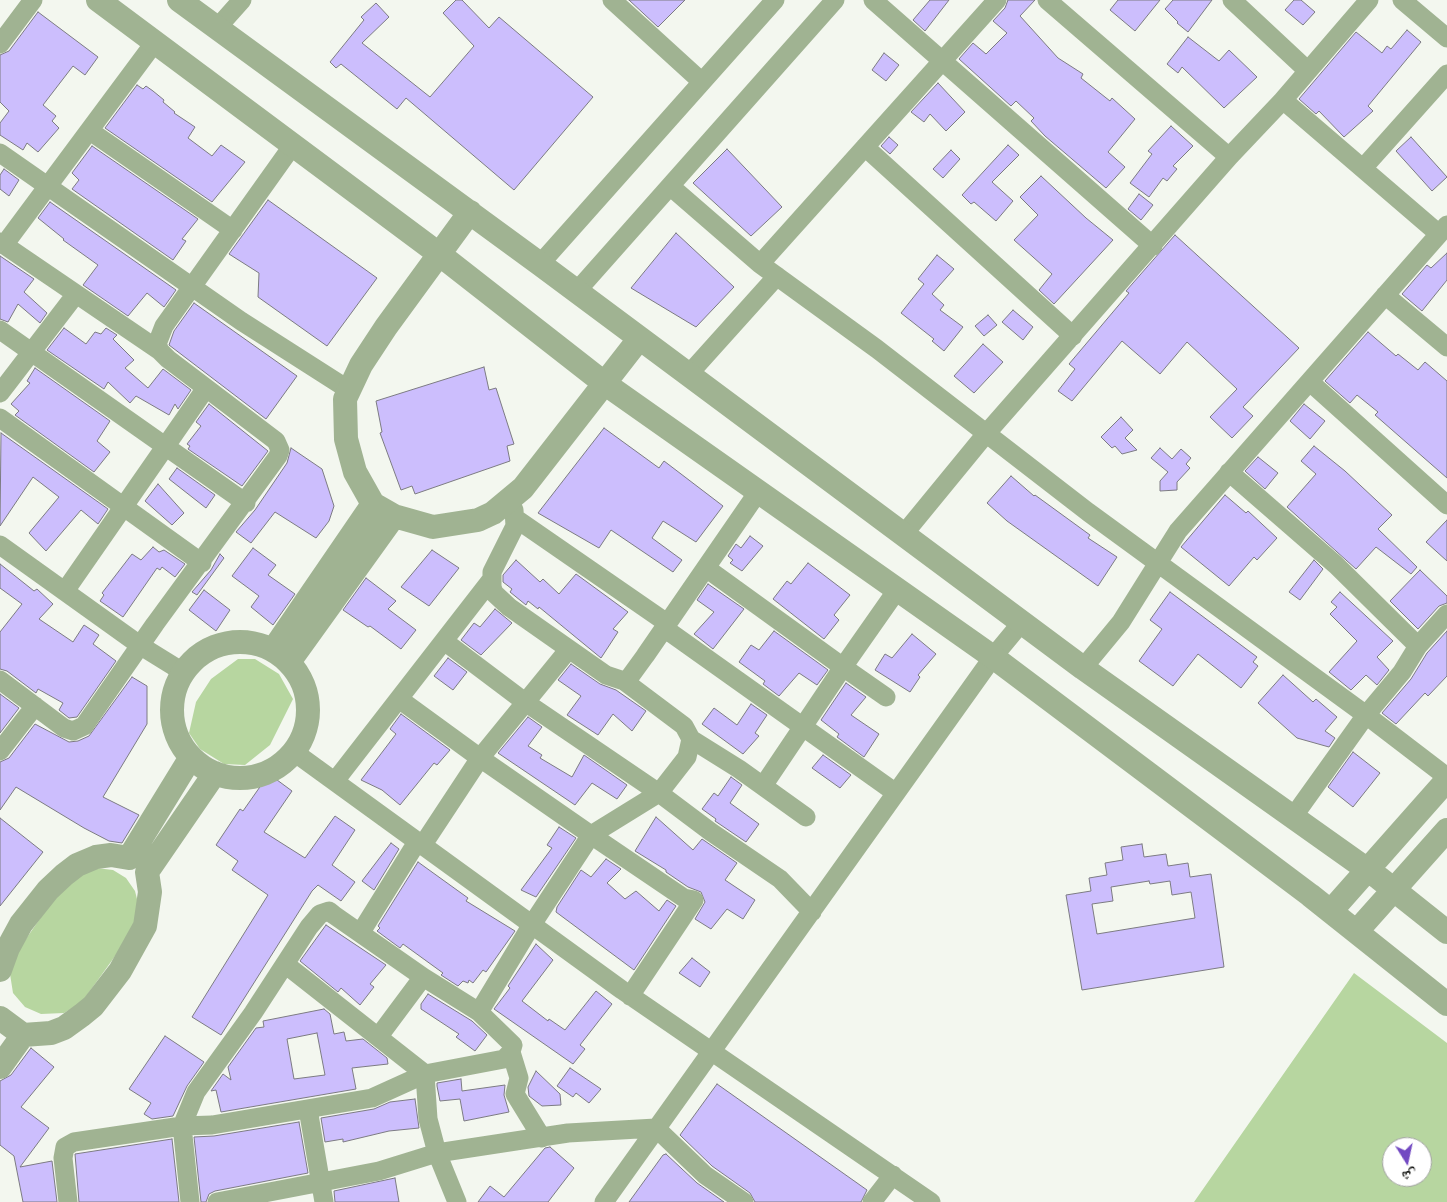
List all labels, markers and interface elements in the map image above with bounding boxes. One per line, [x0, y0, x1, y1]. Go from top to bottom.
north arrow [1382, 1137, 1432, 1187]
text: ش [1400, 1165, 1418, 1187]

